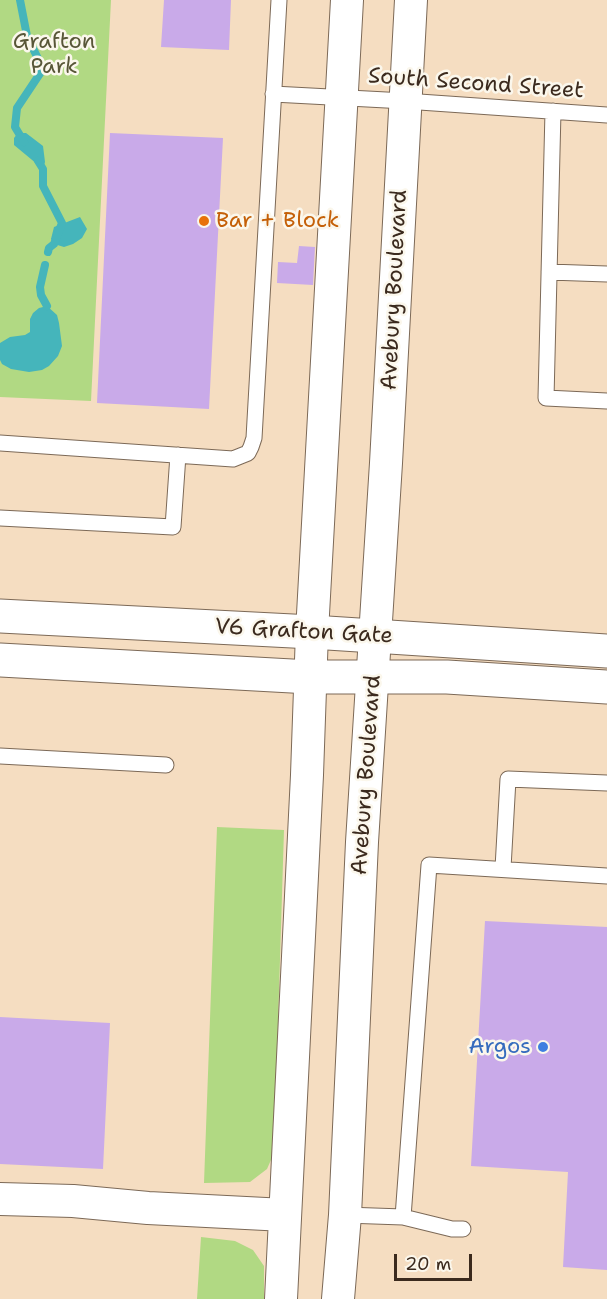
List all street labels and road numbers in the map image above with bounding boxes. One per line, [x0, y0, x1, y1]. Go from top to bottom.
street label: South Second Street [367, 63, 585, 105]
street label: Avebury Boulevard [377, 189, 413, 391]
street label: V6 Grafton Gate [214, 614, 394, 650]
street label: Avebury Boulevard [347, 674, 387, 876]

